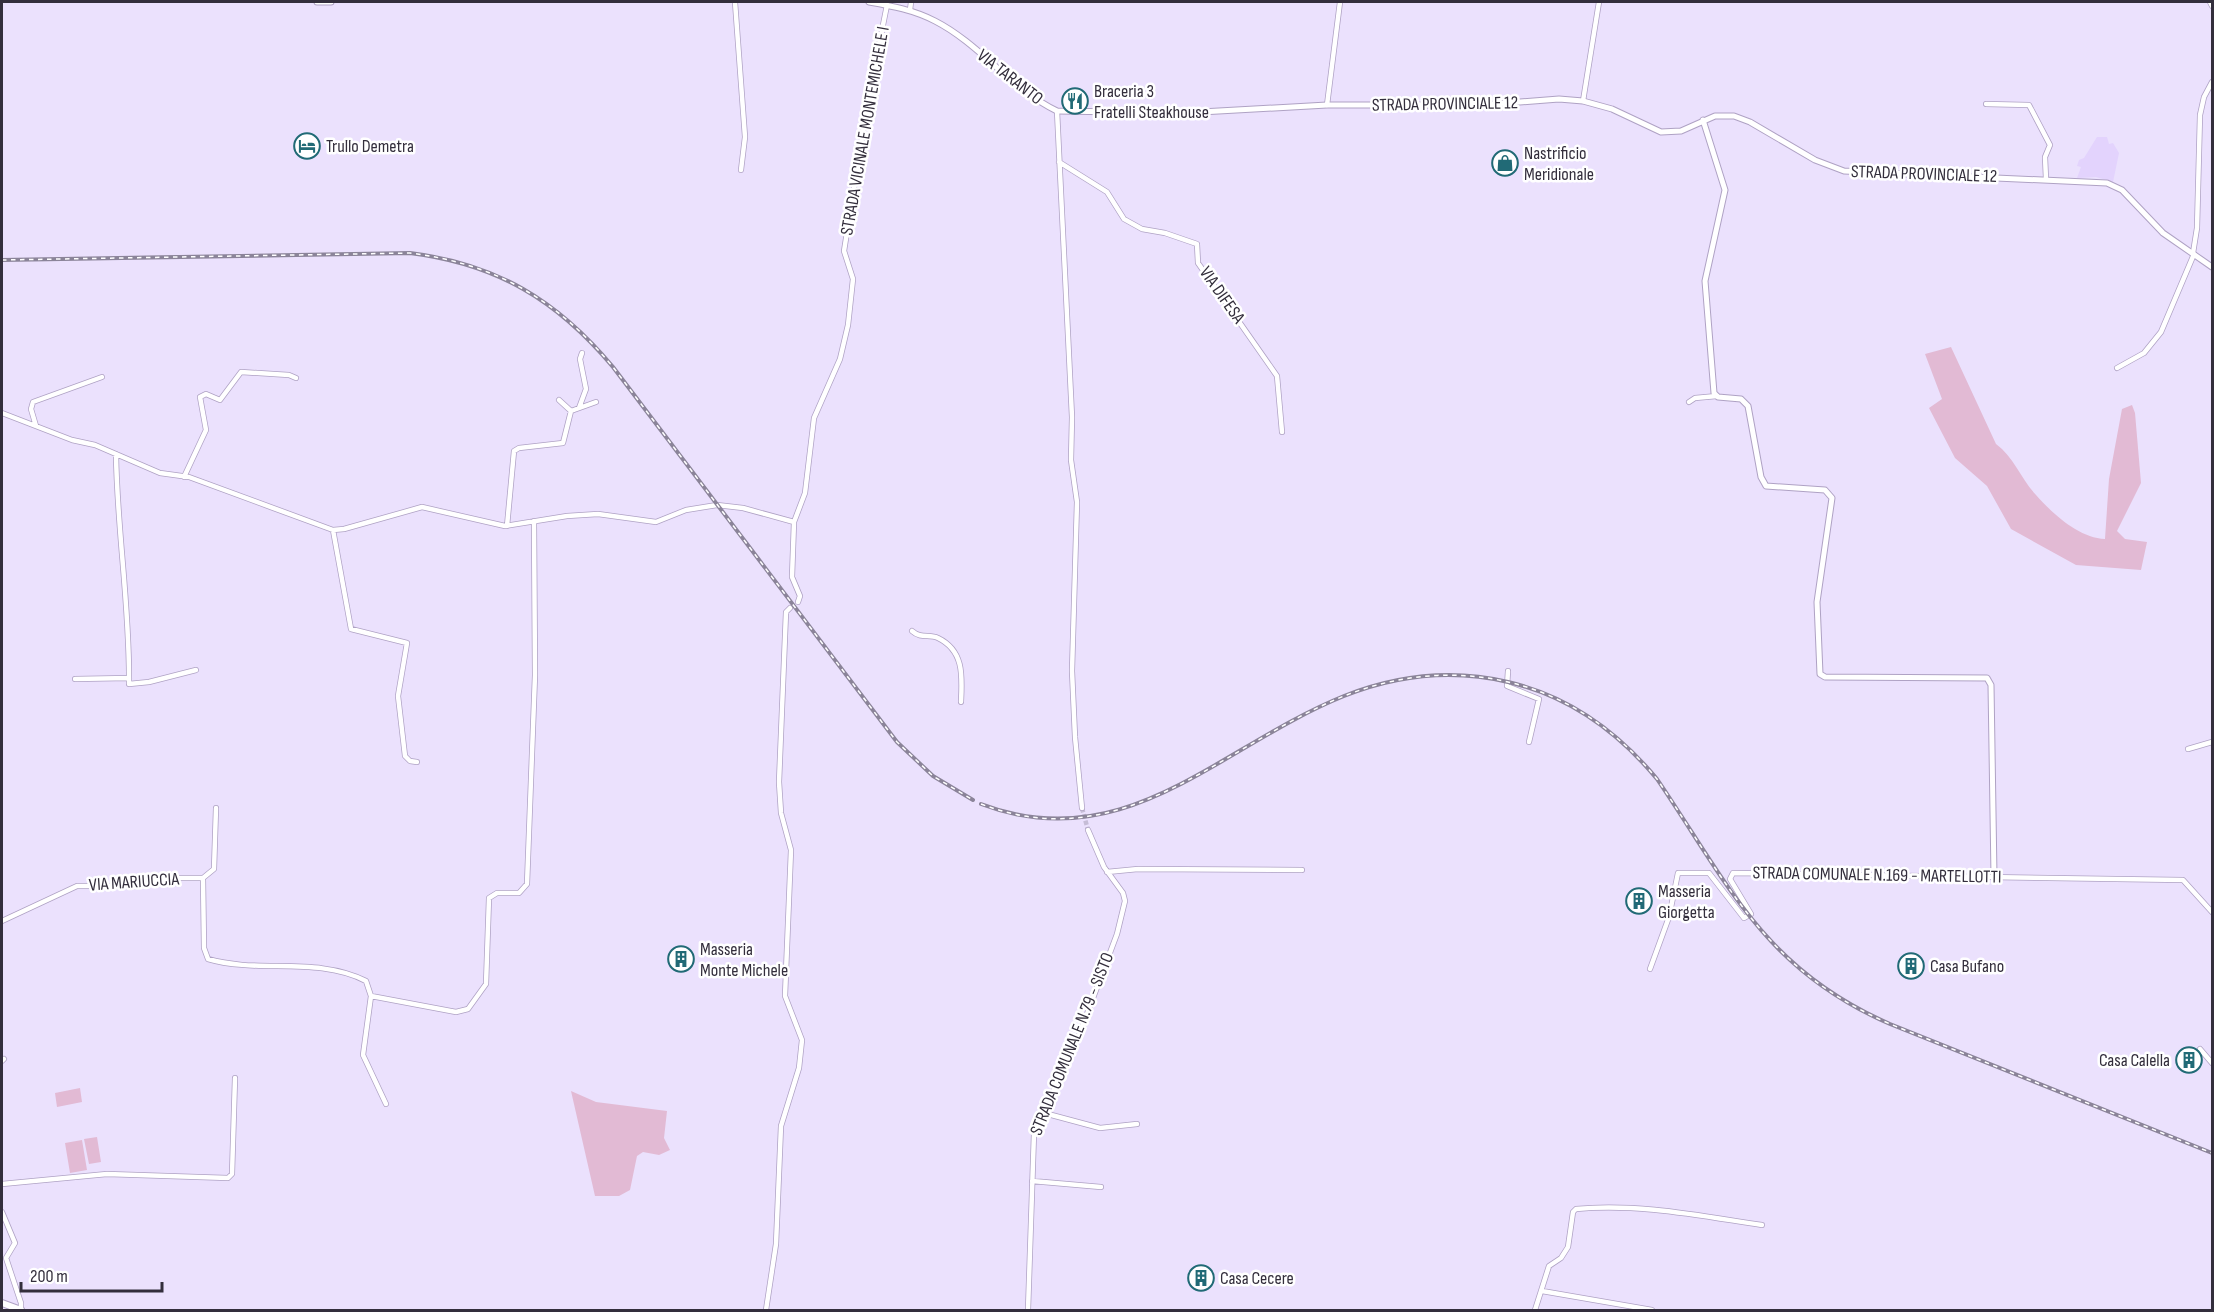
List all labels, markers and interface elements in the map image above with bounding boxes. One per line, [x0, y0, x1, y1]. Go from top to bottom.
street label: STRADA VICINALE MONTEMICHELE I [836, 25, 894, 237]
street label: VIA TARANTO [973, 45, 1047, 109]
place label: Braceria 3 Fratelli Steakhouse [1094, 81, 1209, 123]
restaurant icon: Braceria 3 Fratelli Steakhouse [1060, 86, 1090, 116]
street label: STRADA PROVINCIALE 12 [1372, 92, 1518, 116]
hotel icon: Trullo Demetra [292, 131, 322, 161]
place label: Trullo Demetra [326, 136, 414, 157]
place label: Nastrificio Meridionale [1524, 143, 1594, 185]
shop icon: Nastrificio Meridionale [1490, 148, 1520, 178]
street label: STRADA PROVINCIALE 12 [1851, 161, 1997, 187]
street label: VIA DIFESA [1195, 262, 1249, 328]
street label: STRADA COMUNALE N.169 - MARTELLOTTI [1752, 862, 2002, 888]
street label: VIA MARIUCCIA [88, 868, 180, 896]
place label: Masseria Giorgetta [1658, 881, 1715, 923]
building icon: Masseria Giorgetta [1624, 886, 1654, 916]
place label: Masseria Monte Michele [700, 939, 788, 981]
building icon: Masseria Monte Michele [666, 944, 696, 974]
street label: STRADA COMUNALE N.79 - SISTO [1026, 950, 1118, 1138]
building icon: Casa Bufano [1896, 951, 1926, 981]
place label: Casa Bufano [1930, 956, 2004, 977]
building icon: Casa Calella [2174, 1045, 2204, 1075]
place label: Casa Calella [2099, 1050, 2170, 1071]
scale bar [21, 1255, 162, 1293]
building icon: Casa Cecere [1186, 1263, 1216, 1293]
text: 200 m [30, 1266, 68, 1287]
place label: Casa Cecere [1220, 1268, 1294, 1289]

